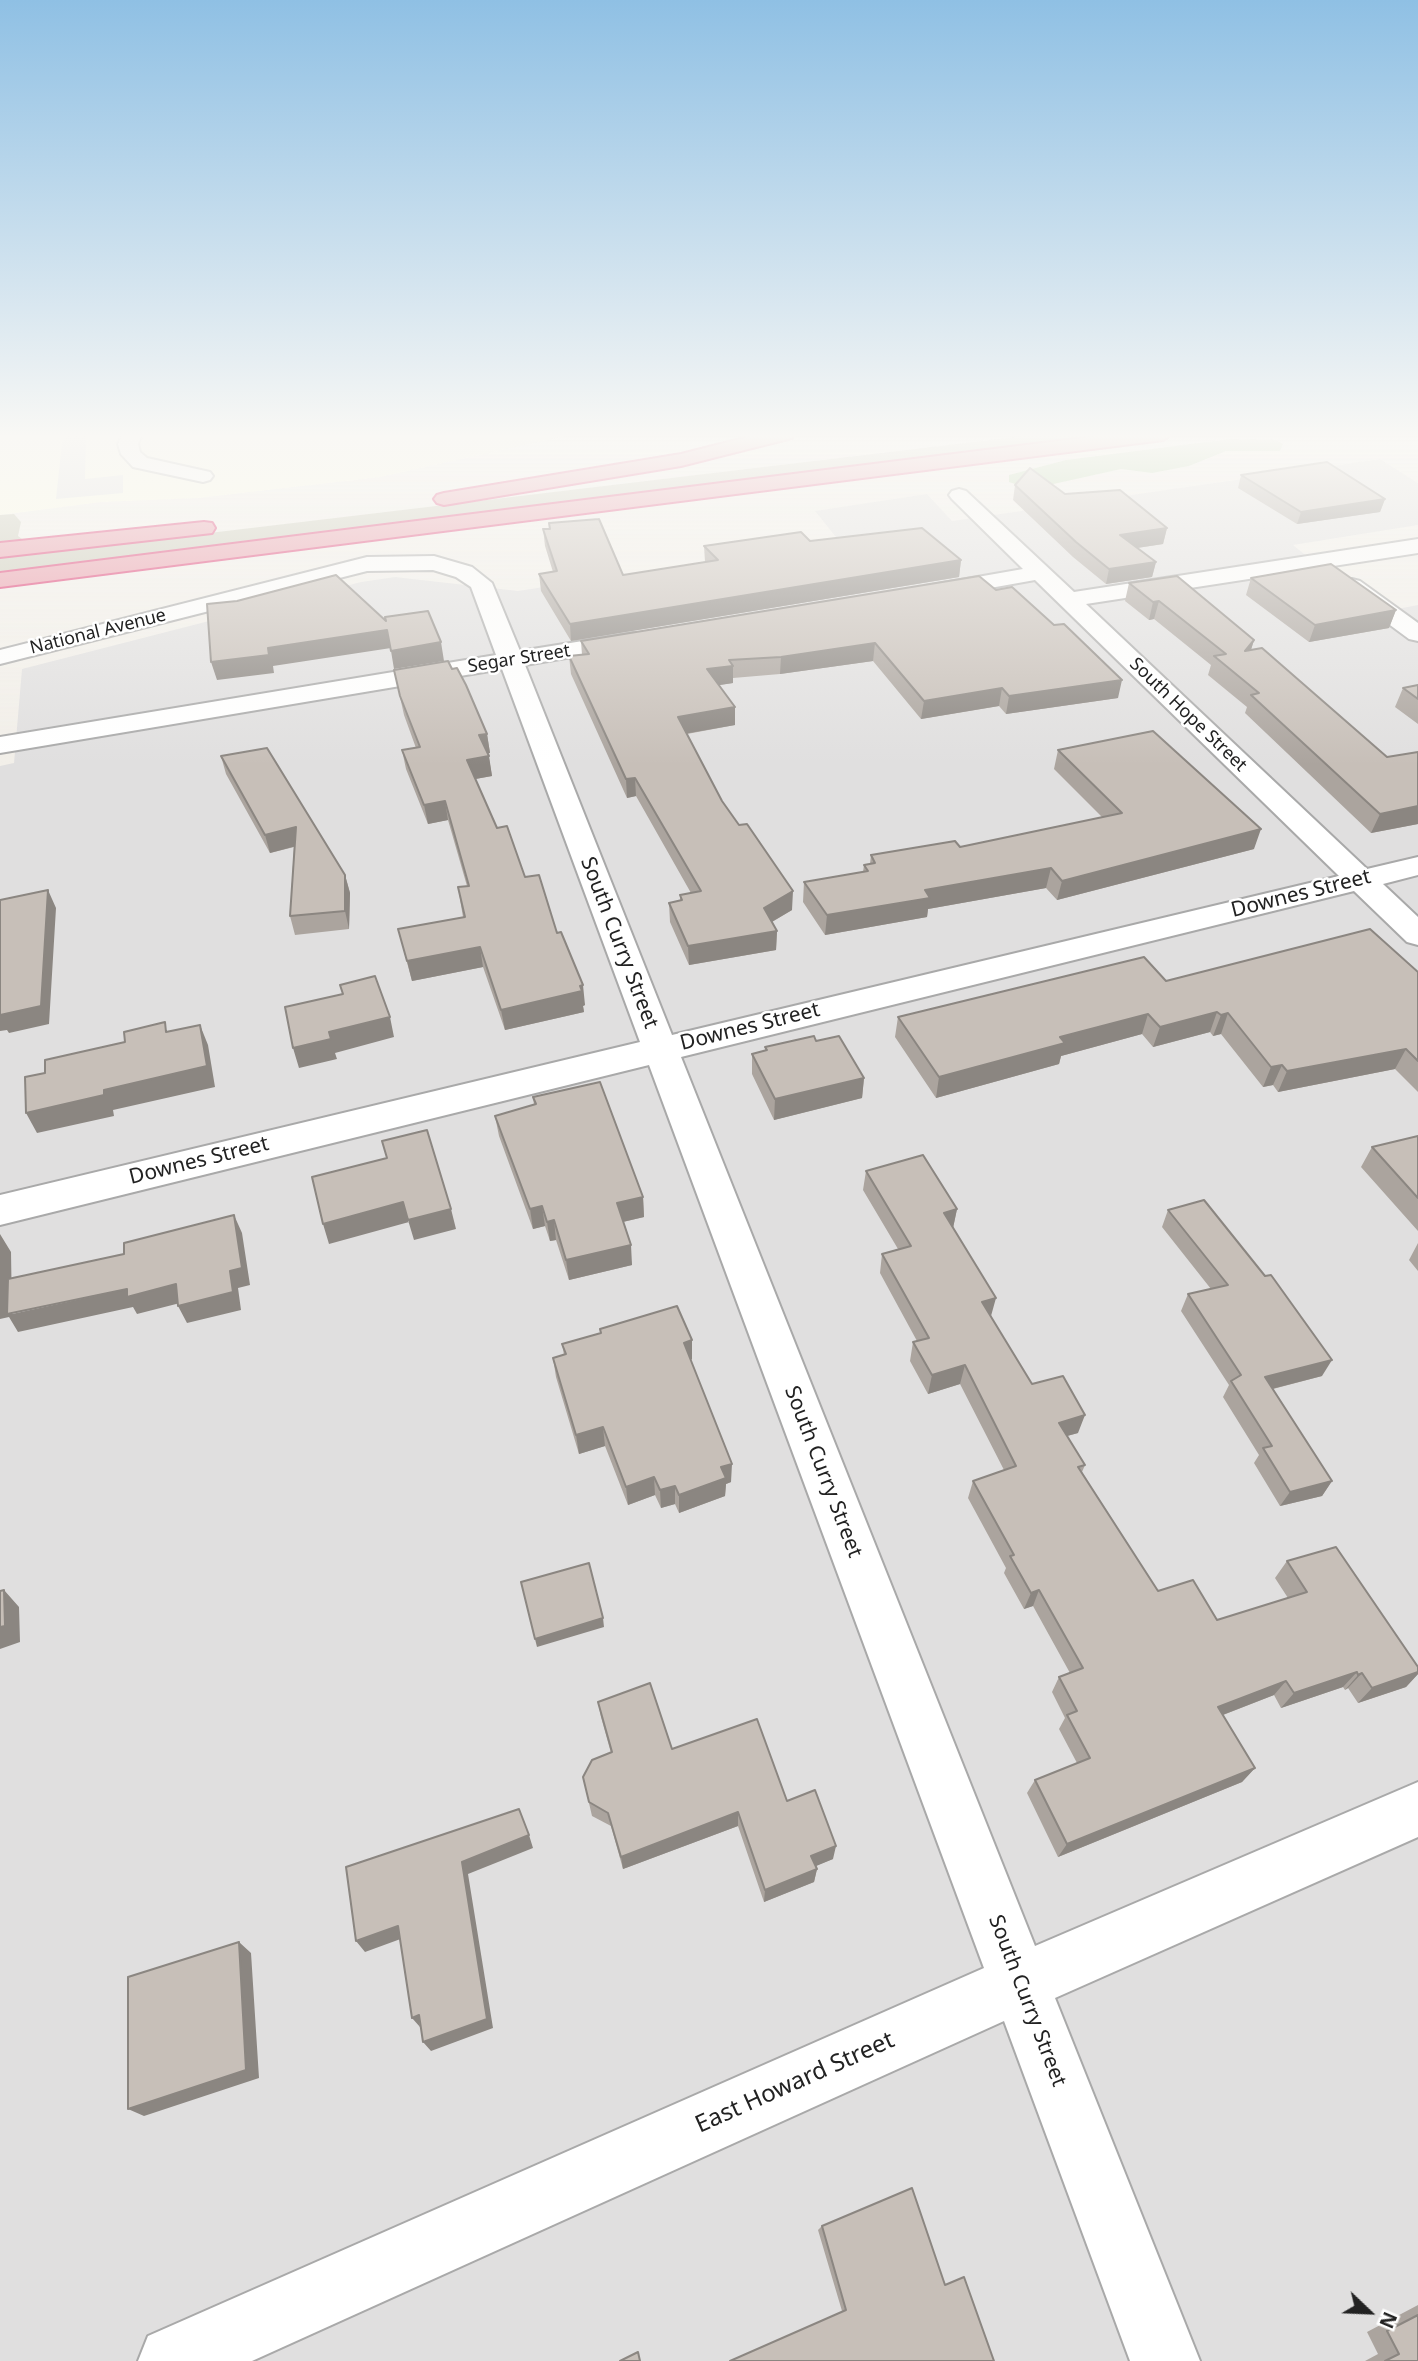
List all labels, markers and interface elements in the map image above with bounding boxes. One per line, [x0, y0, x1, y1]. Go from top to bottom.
street label: National Avenue [28, 605, 168, 659]
street label: Segar Street [466, 640, 572, 678]
street label: South Hope Street [1125, 654, 1251, 776]
street label: South Curry Street [575, 854, 663, 1032]
street label: Downes Street [1229, 864, 1373, 924]
street label: Downes Street [678, 997, 822, 1057]
street label: Downes Street [127, 1131, 271, 1191]
street label: South Curry Street [779, 1383, 867, 1561]
street label: South Curry Street [983, 1912, 1071, 2090]
street label: East Howard Street [691, 2026, 899, 2140]
north arrow [1334, 2277, 1404, 2347]
text: N [1373, 2308, 1403, 2332]

